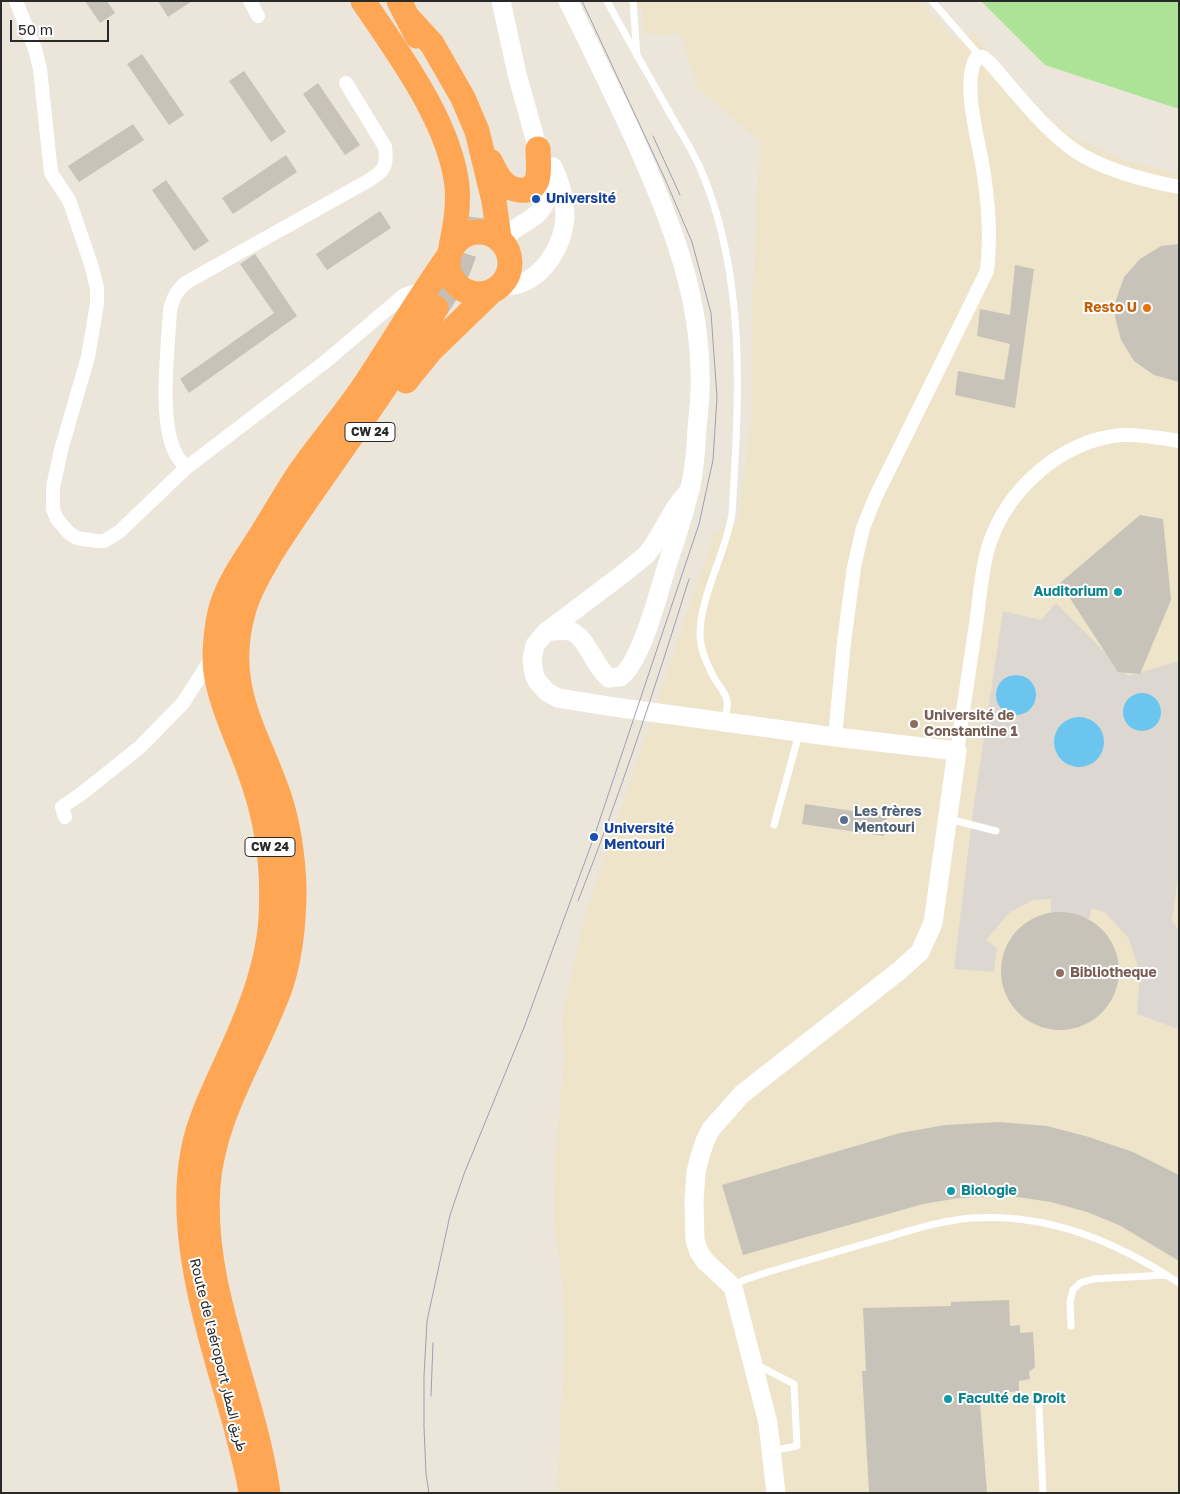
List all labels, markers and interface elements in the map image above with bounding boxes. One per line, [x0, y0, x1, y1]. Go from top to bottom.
scale bar [12, 10, 111, 42]
text: 50 m [18, 20, 53, 38]
place label: Université [546, 191, 616, 207]
marker: Université [530, 193, 542, 205]
place label: Resto U [1084, 300, 1137, 316]
marker: Resto U [1141, 302, 1153, 314]
road number: CW 24 [345, 422, 395, 442]
place label: Auditorium [1034, 584, 1108, 600]
marker: Auditorium [1112, 586, 1124, 598]
place label: Université de Constantine 1 [924, 708, 1018, 740]
marker: Université de Constantine 1 [908, 718, 920, 730]
place label: Les frères Mentouri [854, 804, 922, 836]
marker: Les frères Mentouri [838, 814, 850, 826]
place label: Université Mentouri [604, 821, 674, 854]
marker: Université Mentouri [588, 831, 600, 843]
road number: CW 24 [245, 838, 295, 856]
place label: Bibliotheque [1070, 965, 1157, 981]
marker: Bibliotheque [1054, 967, 1066, 979]
place label: Biologie [961, 1183, 1017, 1199]
marker: Biologie [945, 1185, 957, 1197]
street label: Route de l'aéroport طريق المطار [186, 1257, 250, 1453]
place label: Faculté de Droit [958, 1391, 1066, 1407]
marker: Faculté de Droit [942, 1393, 954, 1405]

